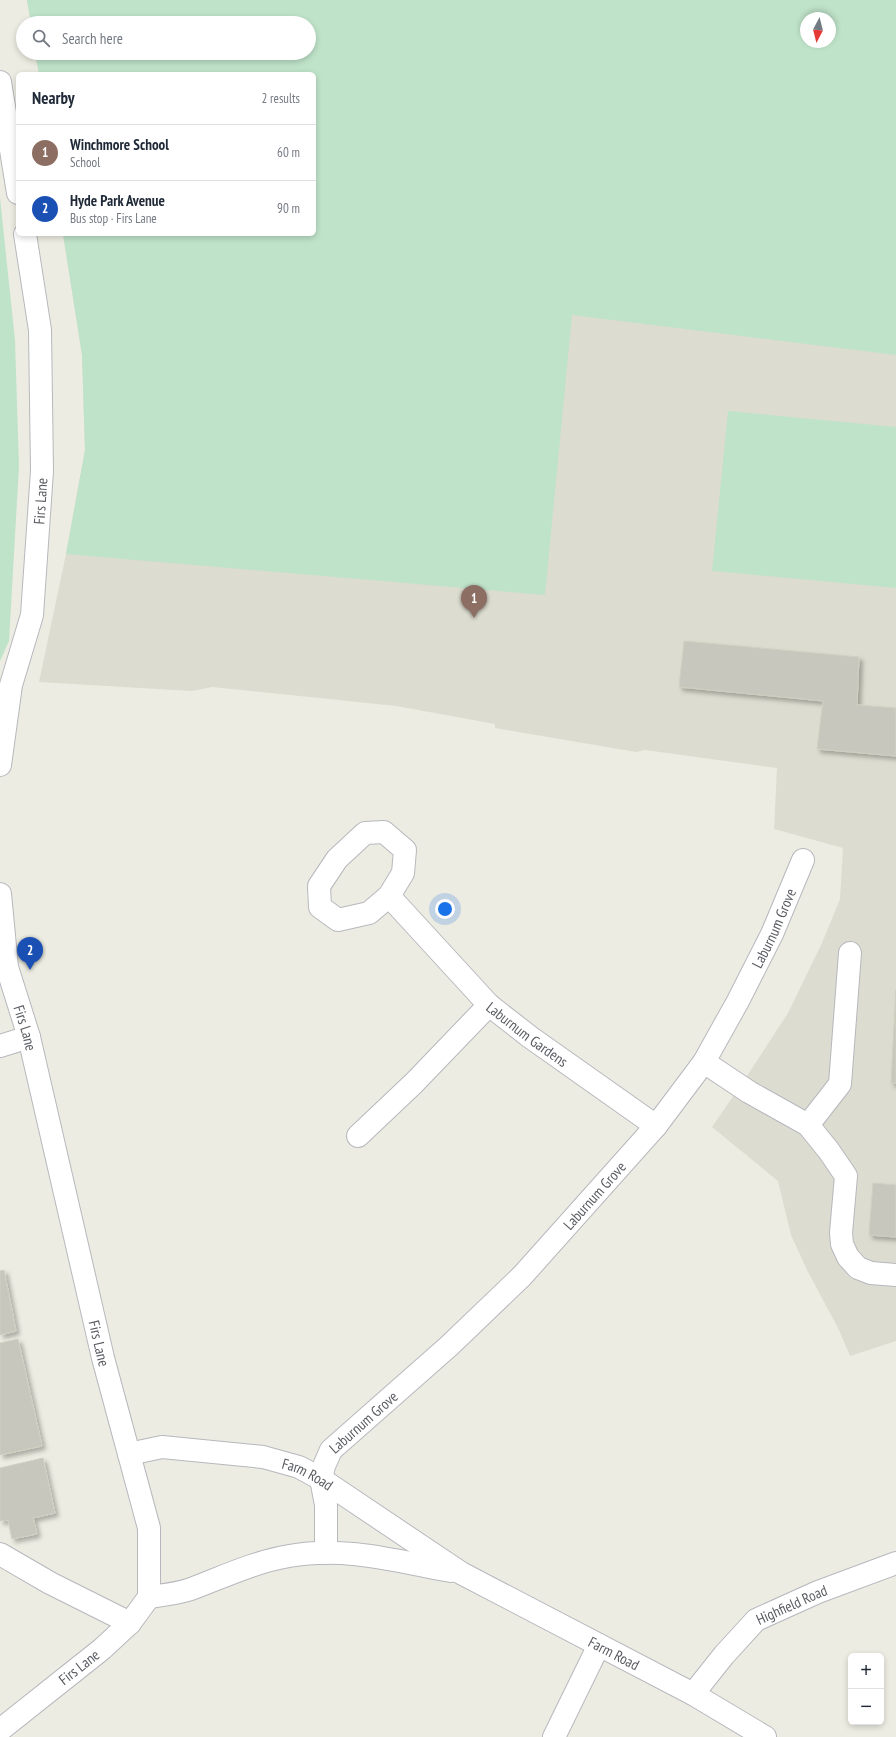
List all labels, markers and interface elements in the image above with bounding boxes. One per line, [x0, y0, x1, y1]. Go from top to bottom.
north arrow [800, 12, 836, 48]
search box [16, 16, 316, 60]
icon: search [30, 27, 52, 49]
text: Search here [62, 29, 123, 48]
text: Nearby [32, 87, 75, 109]
text: 2 results [261, 90, 300, 107]
text: Winchmore School [70, 135, 169, 154]
text: 1 [42, 144, 48, 161]
text: 60 m [277, 144, 300, 161]
text: School [70, 154, 100, 171]
text: Hyde Park Avenue [70, 191, 165, 210]
text: 2 [42, 200, 48, 217]
text: 90 m [277, 200, 300, 217]
text: Bus stop · Firs Lane [70, 210, 157, 227]
street label: Firs Lane [29, 477, 51, 525]
pin: 1 [461, 585, 487, 618]
street label: Laburnum Grove [747, 885, 800, 971]
your location [435, 899, 455, 919]
pin: 2 [17, 937, 43, 970]
street label: Laburnum Gardens [483, 997, 572, 1071]
street label: Firs Lane [10, 1003, 41, 1052]
street label: Laburnum Grove [559, 1157, 630, 1233]
street label: Firs Lane [85, 1318, 114, 1368]
street label: Laburnum Grove [325, 1386, 401, 1457]
street label: Farm Road [280, 1453, 337, 1494]
street label: Highfield Road [753, 1580, 829, 1628]
street label: Farm Road [585, 1632, 643, 1674]
street label: Firs Lane [55, 1645, 103, 1689]
map controls [848, 1653, 884, 1725]
button: + [848, 1653, 884, 1689]
button: − [848, 1689, 884, 1725]

